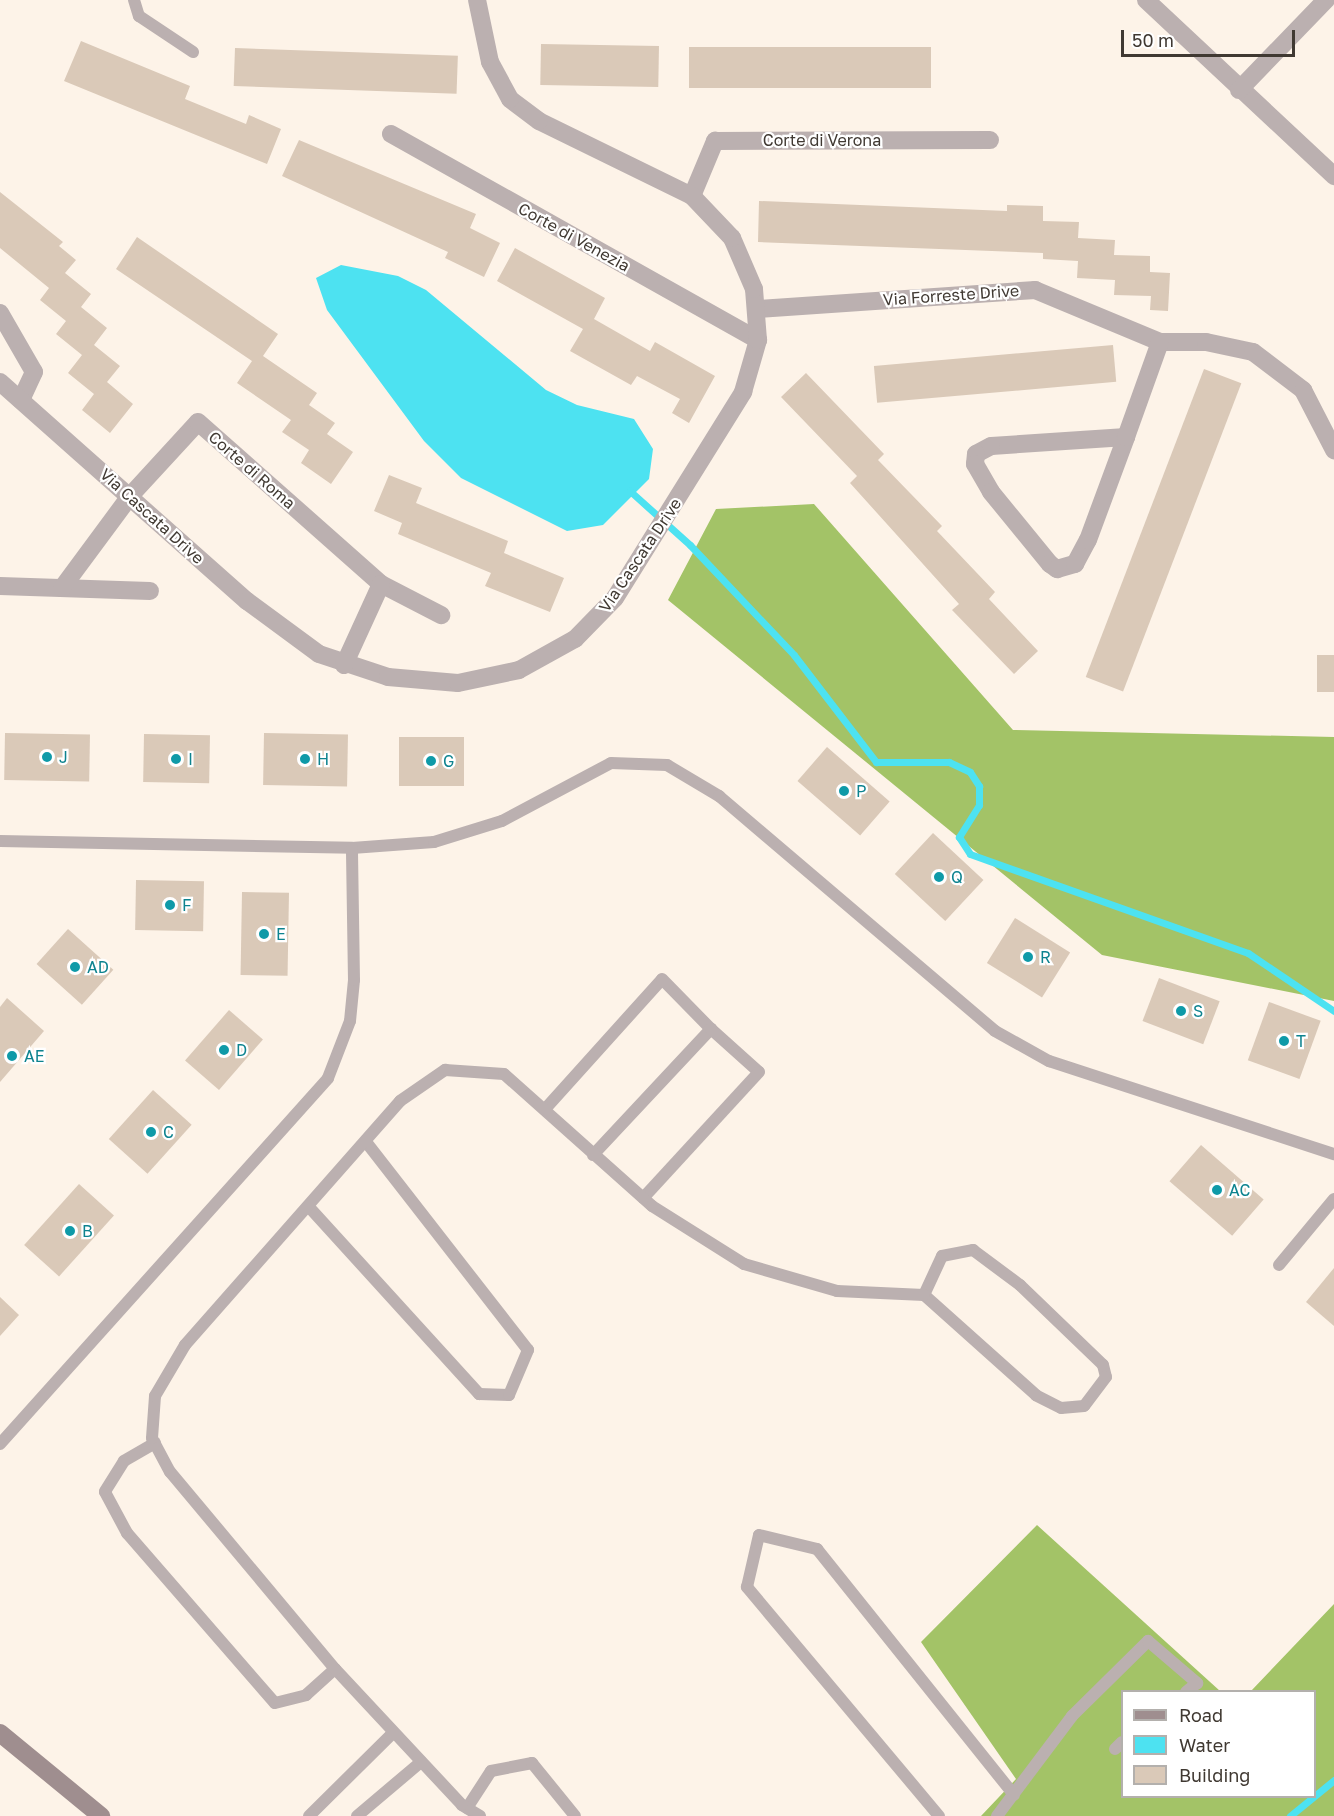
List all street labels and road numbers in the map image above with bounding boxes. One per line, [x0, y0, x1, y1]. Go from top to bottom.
street label: Corte di Verona [763, 130, 881, 150]
street label: Corte di Venezia [515, 198, 633, 276]
street label: Via Forreste Drive [882, 281, 1020, 309]
street label: Corte di Roma [205, 427, 299, 513]
street label: Via Cascata Drive [96, 464, 208, 568]
street label: Via Cascata Drive [595, 494, 685, 616]

